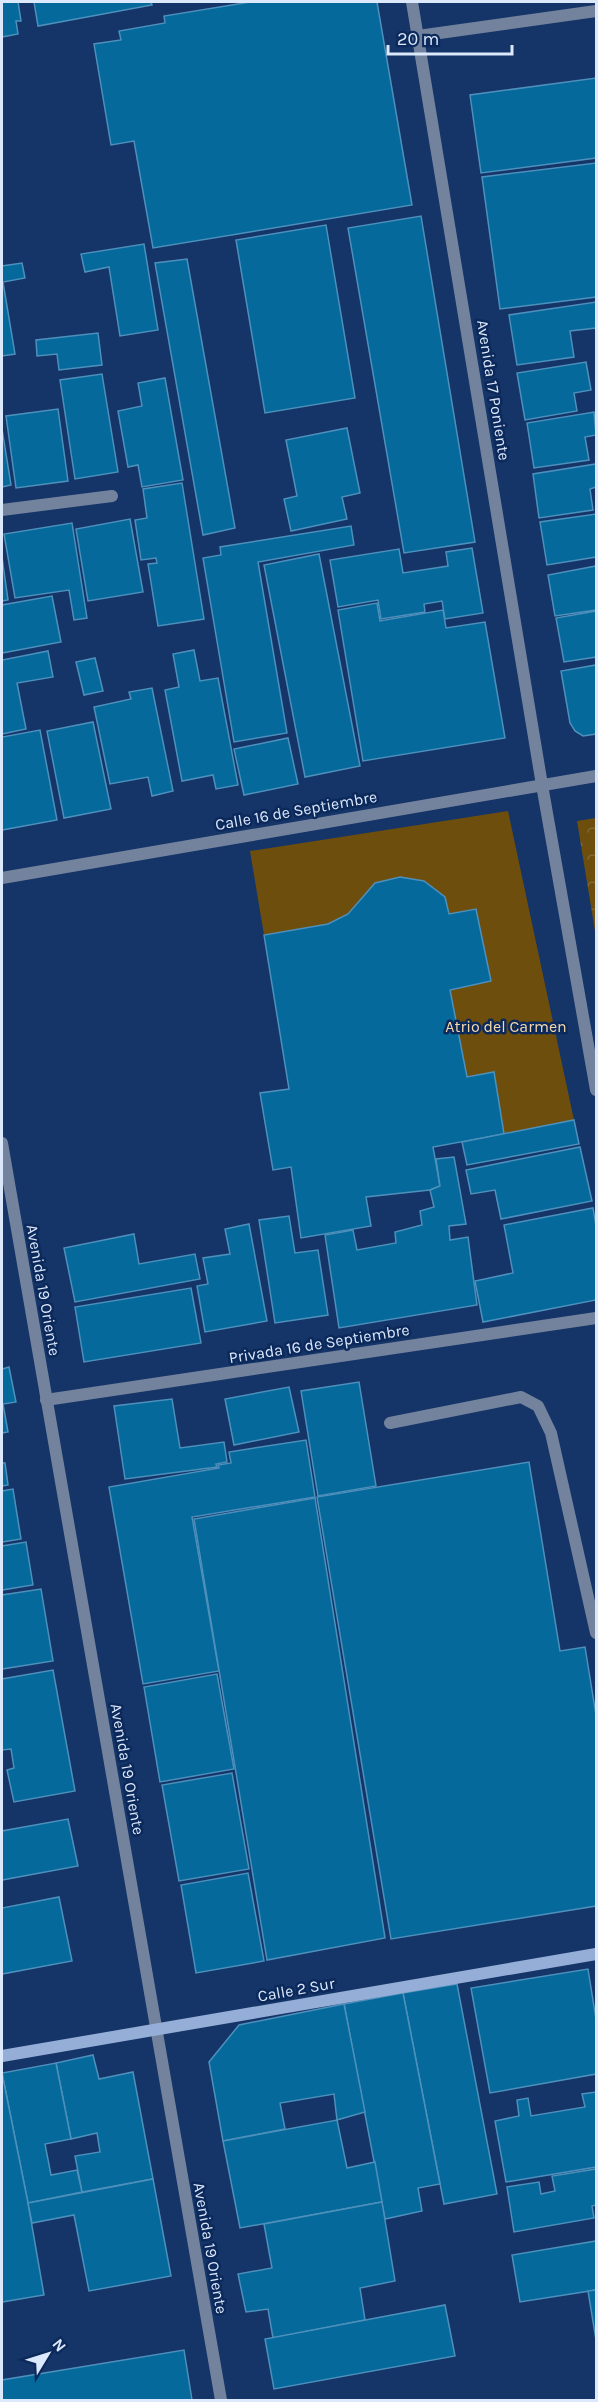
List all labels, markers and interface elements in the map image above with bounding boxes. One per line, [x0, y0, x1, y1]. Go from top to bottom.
scale bar [388, 18, 512, 56]
text: 20 m [397, 28, 439, 50]
street label: Avenida 17 Poniente [473, 318, 514, 462]
street label: Calle 16 de Septiembre [214, 787, 379, 834]
park label: Atrio del Carmen [445, 1017, 567, 1036]
street label: Avenida 19 Oriente [23, 1223, 64, 1357]
street label: Privada 16 de Septiembre [227, 1320, 411, 1367]
street label: Avenida 19 Oriente [107, 1702, 148, 1836]
street label: Calle 2 Sur [256, 1973, 336, 2006]
street label: Avenida 19 Oriente [190, 2181, 231, 2315]
north arrow [18, 2324, 78, 2384]
text: N [48, 2335, 70, 2355]

